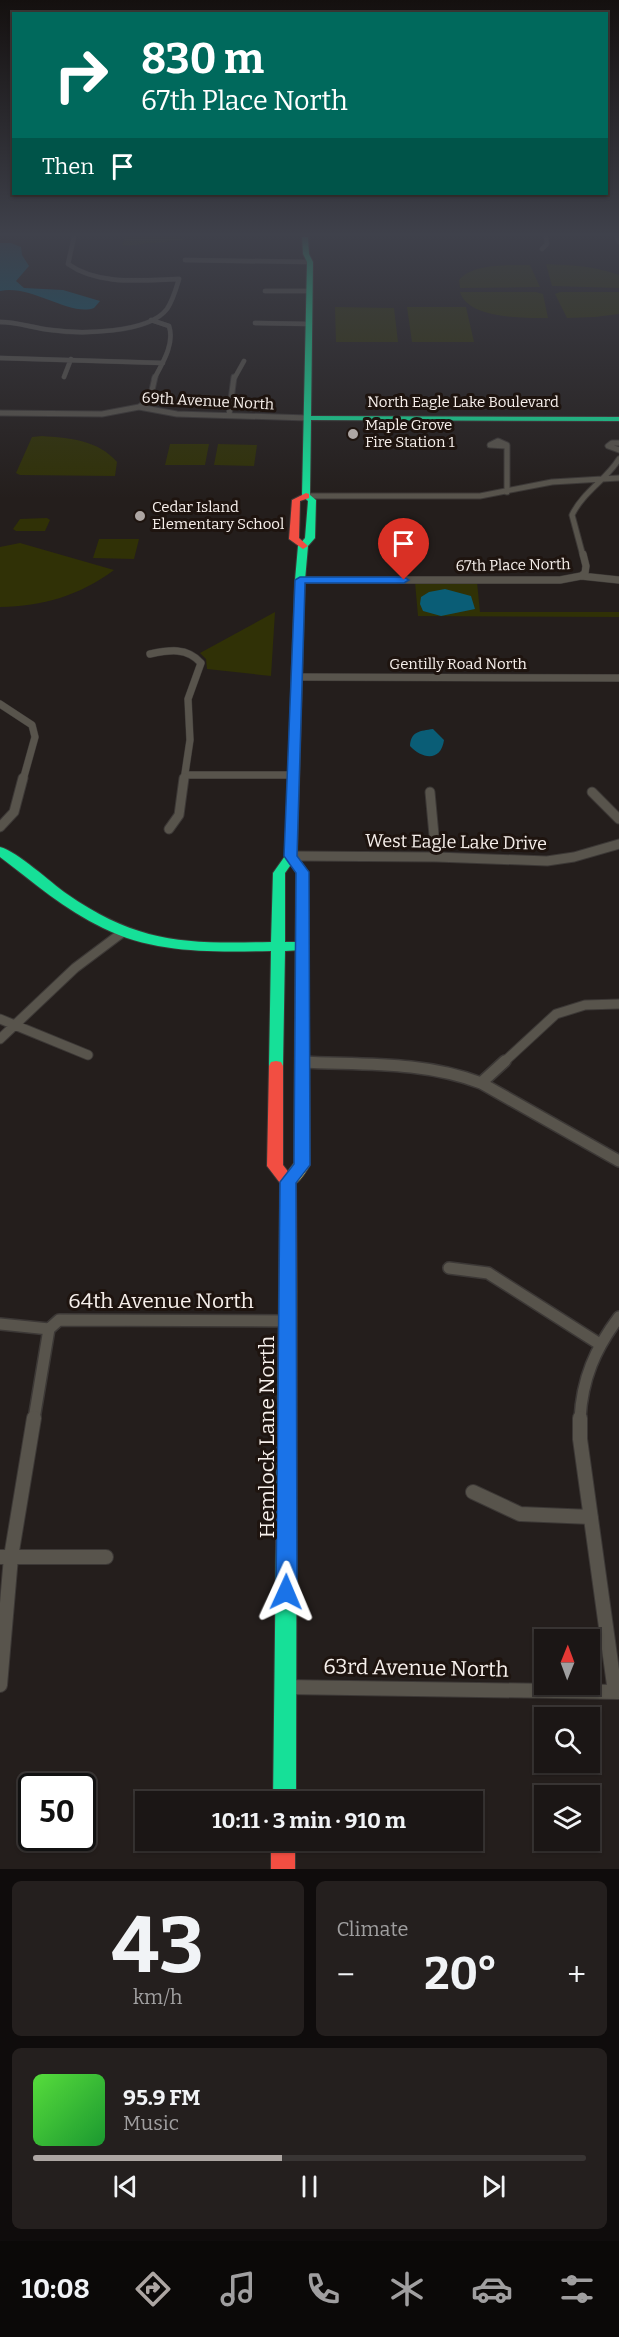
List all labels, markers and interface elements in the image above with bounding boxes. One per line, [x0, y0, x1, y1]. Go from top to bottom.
text: 830 m [141, 34, 264, 84]
icon: right [42, 36, 120, 114]
text: 67th Place North [141, 85, 348, 117]
icon: arrive [106, 150, 139, 183]
text: Then [42, 153, 94, 180]
street label: 69th Avenue North [141, 389, 275, 413]
street label: North Eagle Lake Boulevard [367, 393, 559, 411]
place label: Maple Grove Fire Station 1 [365, 416, 455, 451]
marker: Maple Grove Fire Station 1 [346, 427, 360, 441]
place label: Cedar Island Elementary School [152, 498, 284, 533]
marker: Cedar Island Elementary School [133, 509, 147, 523]
pin [378, 518, 429, 580]
icon: arrive [387, 527, 420, 560]
street label: 67th Place North [455, 555, 571, 575]
street label: Gentilly Road North [389, 655, 528, 673]
street label: West Eagle Lake Drive [365, 829, 547, 855]
street label: 64th Avenue North [68, 1288, 254, 1314]
street label: Hemlock Lane North [254, 1336, 280, 1538]
position arrow [254, 1560, 318, 1624]
north arrow [534, 1629, 600, 1695]
map controls [534, 1629, 600, 1851]
street label: 63rd Avenue North [323, 1653, 509, 1683]
button: search [534, 1707, 600, 1773]
speed limit sign: 50 [18, 1773, 96, 1851]
button: layers [534, 1785, 600, 1851]
text: 10:11 · 3 min · 910 m [212, 1807, 406, 1834]
text: 43 [112, 1899, 204, 1993]
text: Climate [337, 1917, 408, 1941]
text: 20° [424, 1947, 498, 2001]
text: − [337, 1955, 355, 1995]
text: + [567, 1955, 586, 1995]
text: km/h [133, 1985, 183, 2009]
text: 95.9 FM [123, 2084, 200, 2111]
text: Music [123, 2111, 179, 2135]
icon: previous [109, 2170, 142, 2203]
icon: pause [293, 2170, 326, 2203]
icon: next [477, 2170, 510, 2203]
icon: directions [132, 2268, 174, 2310]
icon: music [217, 2268, 259, 2310]
icon: phone [302, 2268, 344, 2310]
icon: climate [386, 2268, 428, 2310]
icon: car [471, 2268, 513, 2310]
icon: filters [556, 2268, 598, 2310]
text: 10:08 [21, 2273, 90, 2305]

